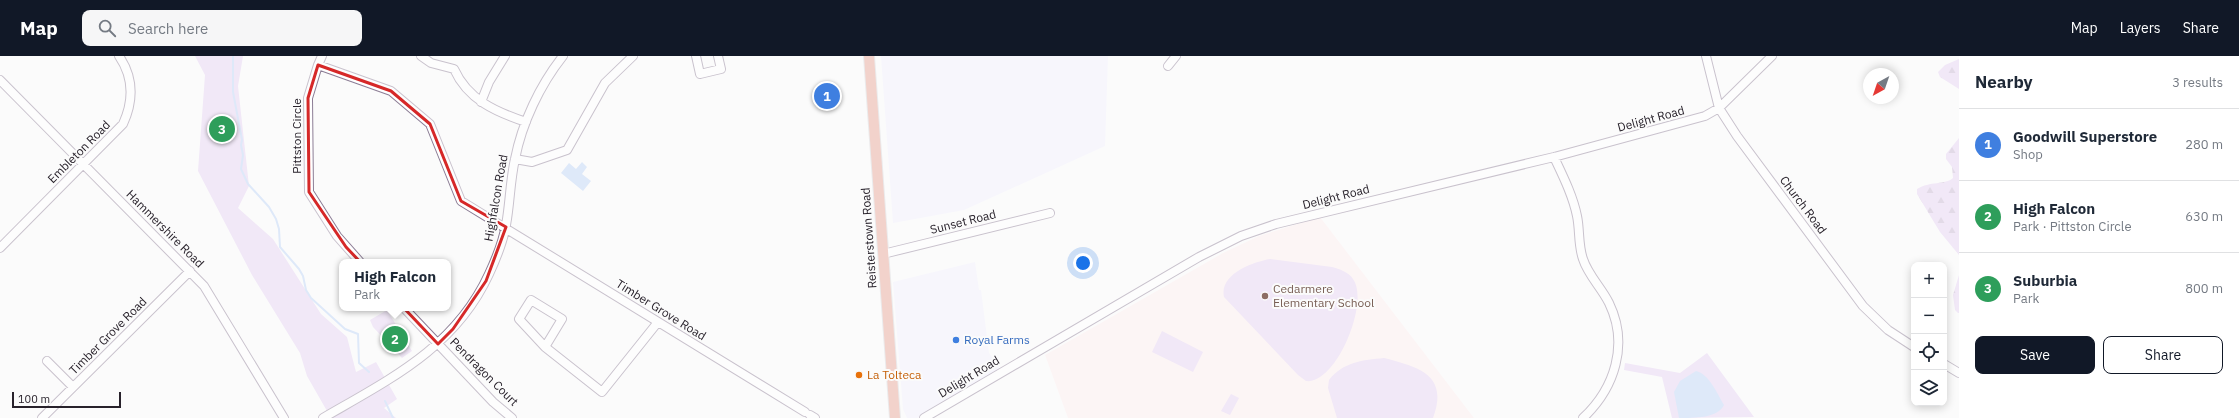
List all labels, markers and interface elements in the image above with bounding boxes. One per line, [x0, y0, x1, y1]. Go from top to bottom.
search box [82, 10, 362, 46]
text: Map [20, 16, 58, 40]
icon: search [96, 17, 118, 39]
text: Search here [128, 19, 208, 38]
text: Map [2071, 19, 2098, 37]
text: Layers [2120, 19, 2161, 37]
text: Share [2183, 19, 2219, 37]
north arrow [1863, 68, 1899, 104]
text: Nearby [1975, 71, 2033, 93]
text: 3 results [2172, 74, 2223, 91]
pin: 1 [814, 81, 840, 111]
street label: Pittston Circle [289, 98, 304, 174]
street label: Delight Road [1616, 102, 1686, 135]
pin: 3 [209, 114, 235, 144]
street label: Embleton Road [44, 117, 113, 186]
text: Goodwill Superstore [2013, 127, 2157, 146]
text: 1 [1984, 136, 1992, 153]
text: 280 m [2185, 136, 2223, 153]
text: Shop [2013, 146, 2043, 163]
street label: Highfalcon Road [480, 153, 511, 243]
street label: Church Road [1777, 173, 1830, 237]
street label: Delight Road [1301, 181, 1371, 212]
street label: Hammershire Road [123, 187, 207, 271]
street label: Reisterstown Road [857, 187, 880, 289]
text: High Falcon [2013, 199, 2095, 218]
street label: Sunset Road [928, 206, 998, 237]
text: 2 [1984, 208, 1992, 225]
text: 630 m [2185, 208, 2223, 225]
text: Park · Pittston Circle [2013, 218, 2132, 235]
your location [1073, 253, 1093, 273]
popup [339, 259, 451, 311]
map controls [1911, 262, 1947, 406]
button: + [1911, 262, 1947, 298]
text: High Falcon [354, 267, 436, 286]
text: Suburbia [2013, 271, 2077, 290]
street label: Timber Grove Road [614, 276, 709, 343]
text: 3 [1984, 280, 1992, 297]
text: 800 m [2185, 280, 2223, 297]
place label: Cedarmere Elementary School [1273, 281, 1374, 310]
text: Park [354, 286, 380, 303]
text: Park [2013, 290, 2039, 307]
marker: Cedarmere Elementary School [1260, 291, 1270, 301]
street label: Timber Grove Road [66, 294, 149, 377]
button: − [1911, 298, 1947, 334]
pin: 2 [382, 324, 408, 354]
place label: Royal Farms [964, 332, 1030, 347]
street label: Pendragon Court [447, 334, 522, 409]
button: locate [1911, 334, 1947, 370]
marker: Royal Farms [951, 335, 961, 345]
button: Save [1975, 336, 2095, 374]
button: Share [2103, 336, 2223, 374]
street label: Delight Road [935, 352, 1002, 401]
place label: La Tolteca [867, 367, 922, 382]
marker: La Tolteca [854, 370, 864, 380]
button: layers [1911, 370, 1947, 406]
scale bar [12, 390, 121, 409]
text: 100 m [18, 392, 50, 406]

